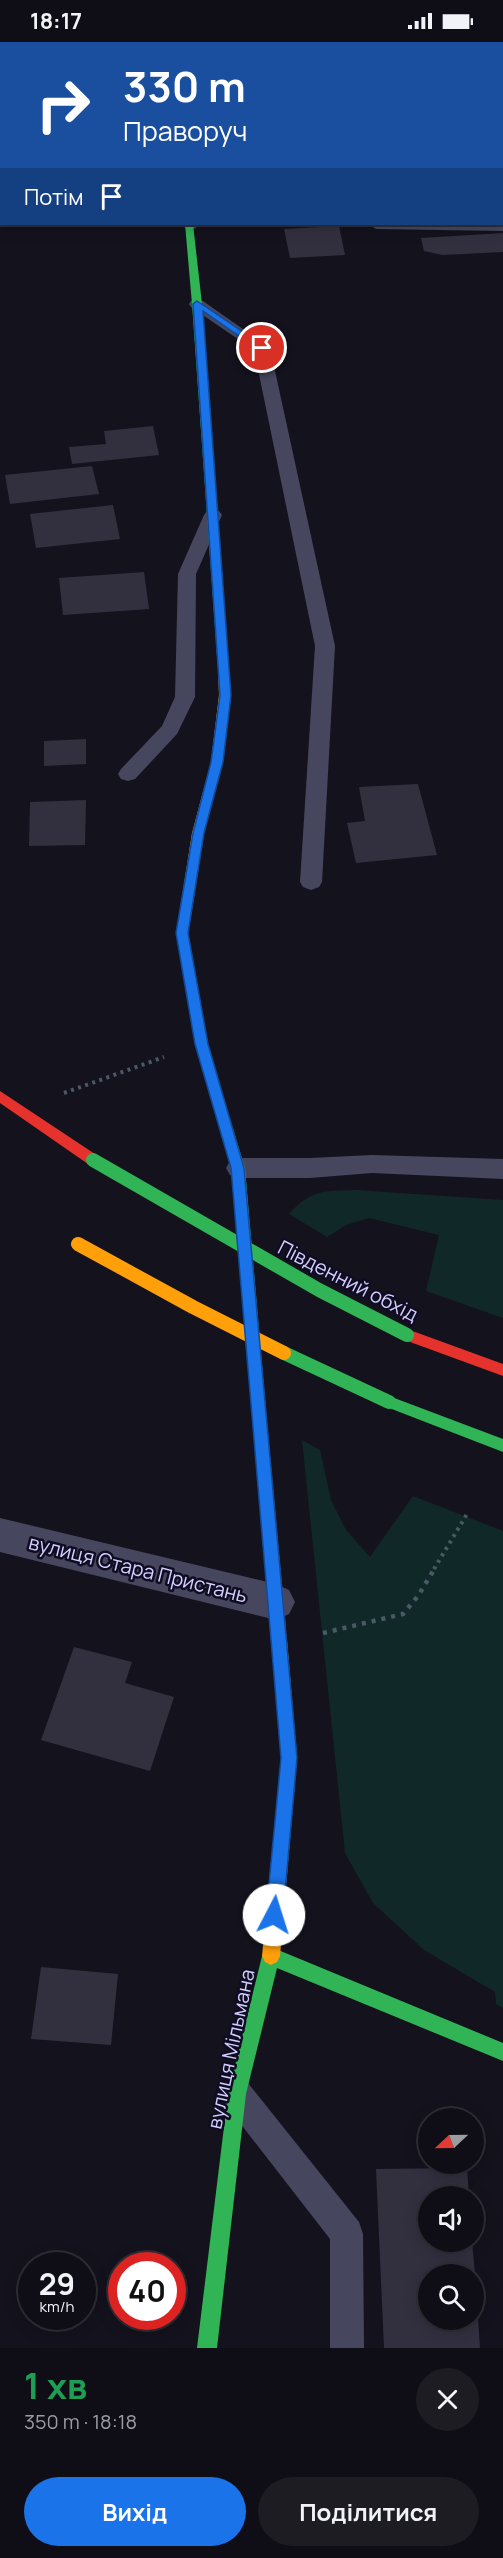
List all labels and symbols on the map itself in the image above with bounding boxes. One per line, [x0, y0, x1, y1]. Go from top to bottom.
pin [236, 322, 287, 373]
street label: Південний обхід [274, 1234, 423, 1327]
street label: вулиця Стара Пристань [26, 1528, 250, 1609]
position arrow [242, 1883, 306, 1947]
street label: вулиця Мільмана [200, 1967, 261, 2131]
north arrow [418, 2108, 484, 2174]
speed limit sign: 40 [108, 2252, 186, 2330]

